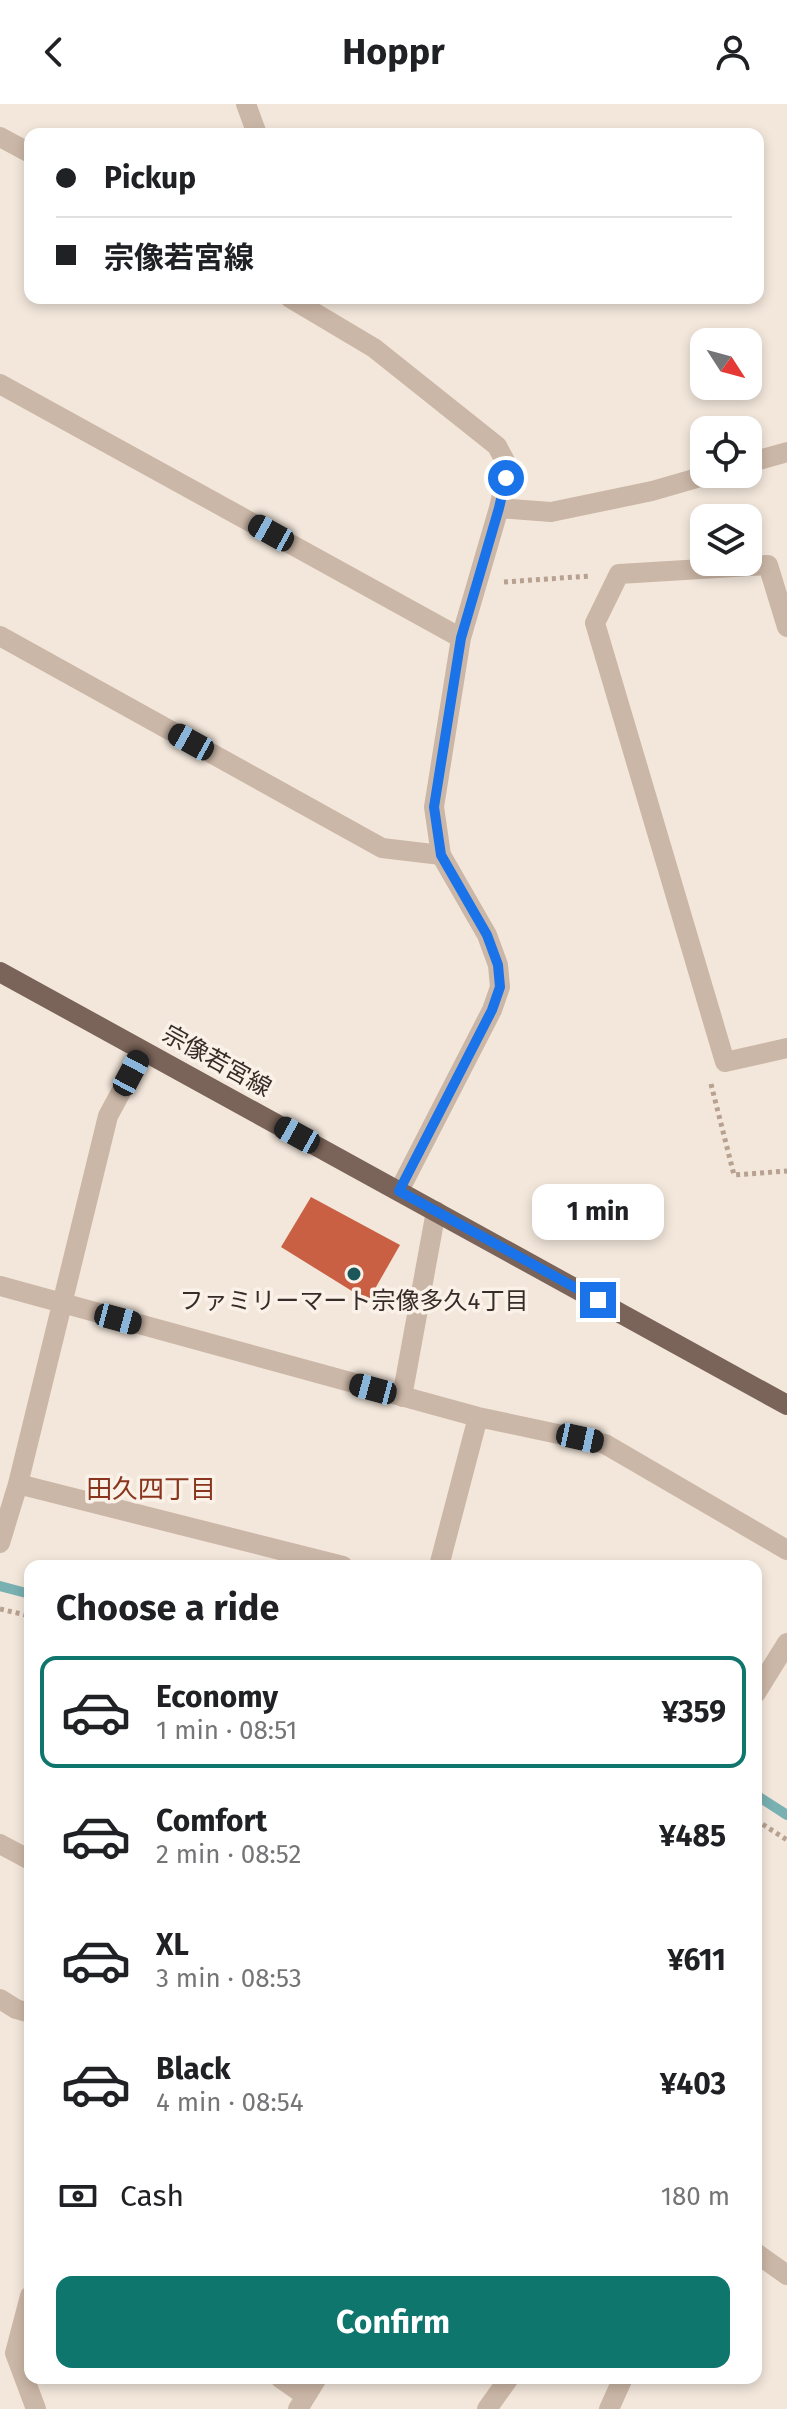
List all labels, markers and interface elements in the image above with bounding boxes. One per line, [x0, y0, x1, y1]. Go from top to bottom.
icon: back [32, 30, 76, 74]
text: Hoppr [342, 30, 445, 74]
icon: person [711, 30, 755, 74]
text: Pickup [104, 160, 196, 196]
text: 宗像若宮線 [104, 240, 254, 276]
north arrow [690, 328, 762, 400]
map controls [690, 328, 762, 576]
button: locate [690, 416, 762, 488]
route start [488, 460, 524, 496]
button: layers [690, 504, 762, 576]
car [244, 511, 298, 555]
car [164, 720, 218, 764]
street label: 宗像若宮線 [158, 1020, 276, 1102]
car [109, 1046, 153, 1100]
car [270, 1113, 324, 1157]
callout: 1 min [532, 1184, 664, 1240]
text: 1 min [567, 1196, 629, 1227]
marker: ファミリーマート宗像多久4丁目 [345, 1265, 363, 1283]
route end [580, 1282, 616, 1318]
place label: ファミリーマート宗像多久4丁目 [180, 1287, 528, 1315]
car [92, 1301, 144, 1337]
car [347, 1371, 399, 1407]
car [554, 1421, 606, 1455]
district label: 田久四丁目 [86, 1474, 216, 1505]
text: Choose a ride [56, 1586, 279, 1630]
icon: car [60, 1676, 132, 1748]
text: Economy [156, 1679, 278, 1715]
text: ¥359 [661, 1694, 726, 1730]
text: 1 min · 08:51 [156, 1715, 297, 1746]
icon: car [60, 1800, 132, 1872]
text: Comfort [156, 1803, 267, 1839]
text: ¥485 [659, 1818, 726, 1854]
text: 2 min · 08:52 [156, 1839, 301, 1870]
icon: car [60, 1924, 132, 1996]
text: XL [156, 1927, 189, 1963]
text: ¥611 [667, 1942, 726, 1978]
text: 3 min · 08:53 [156, 1963, 302, 1994]
icon: car [60, 2048, 132, 2120]
text: Black [156, 2051, 231, 2087]
text: ¥403 [660, 2066, 726, 2102]
text: 4 min · 08:54 [156, 2087, 304, 2118]
icon: cash [56, 2174, 100, 2218]
text: Cash [120, 2178, 184, 2214]
text: 180 m [661, 2181, 730, 2212]
button: Confirm [56, 2276, 730, 2368]

